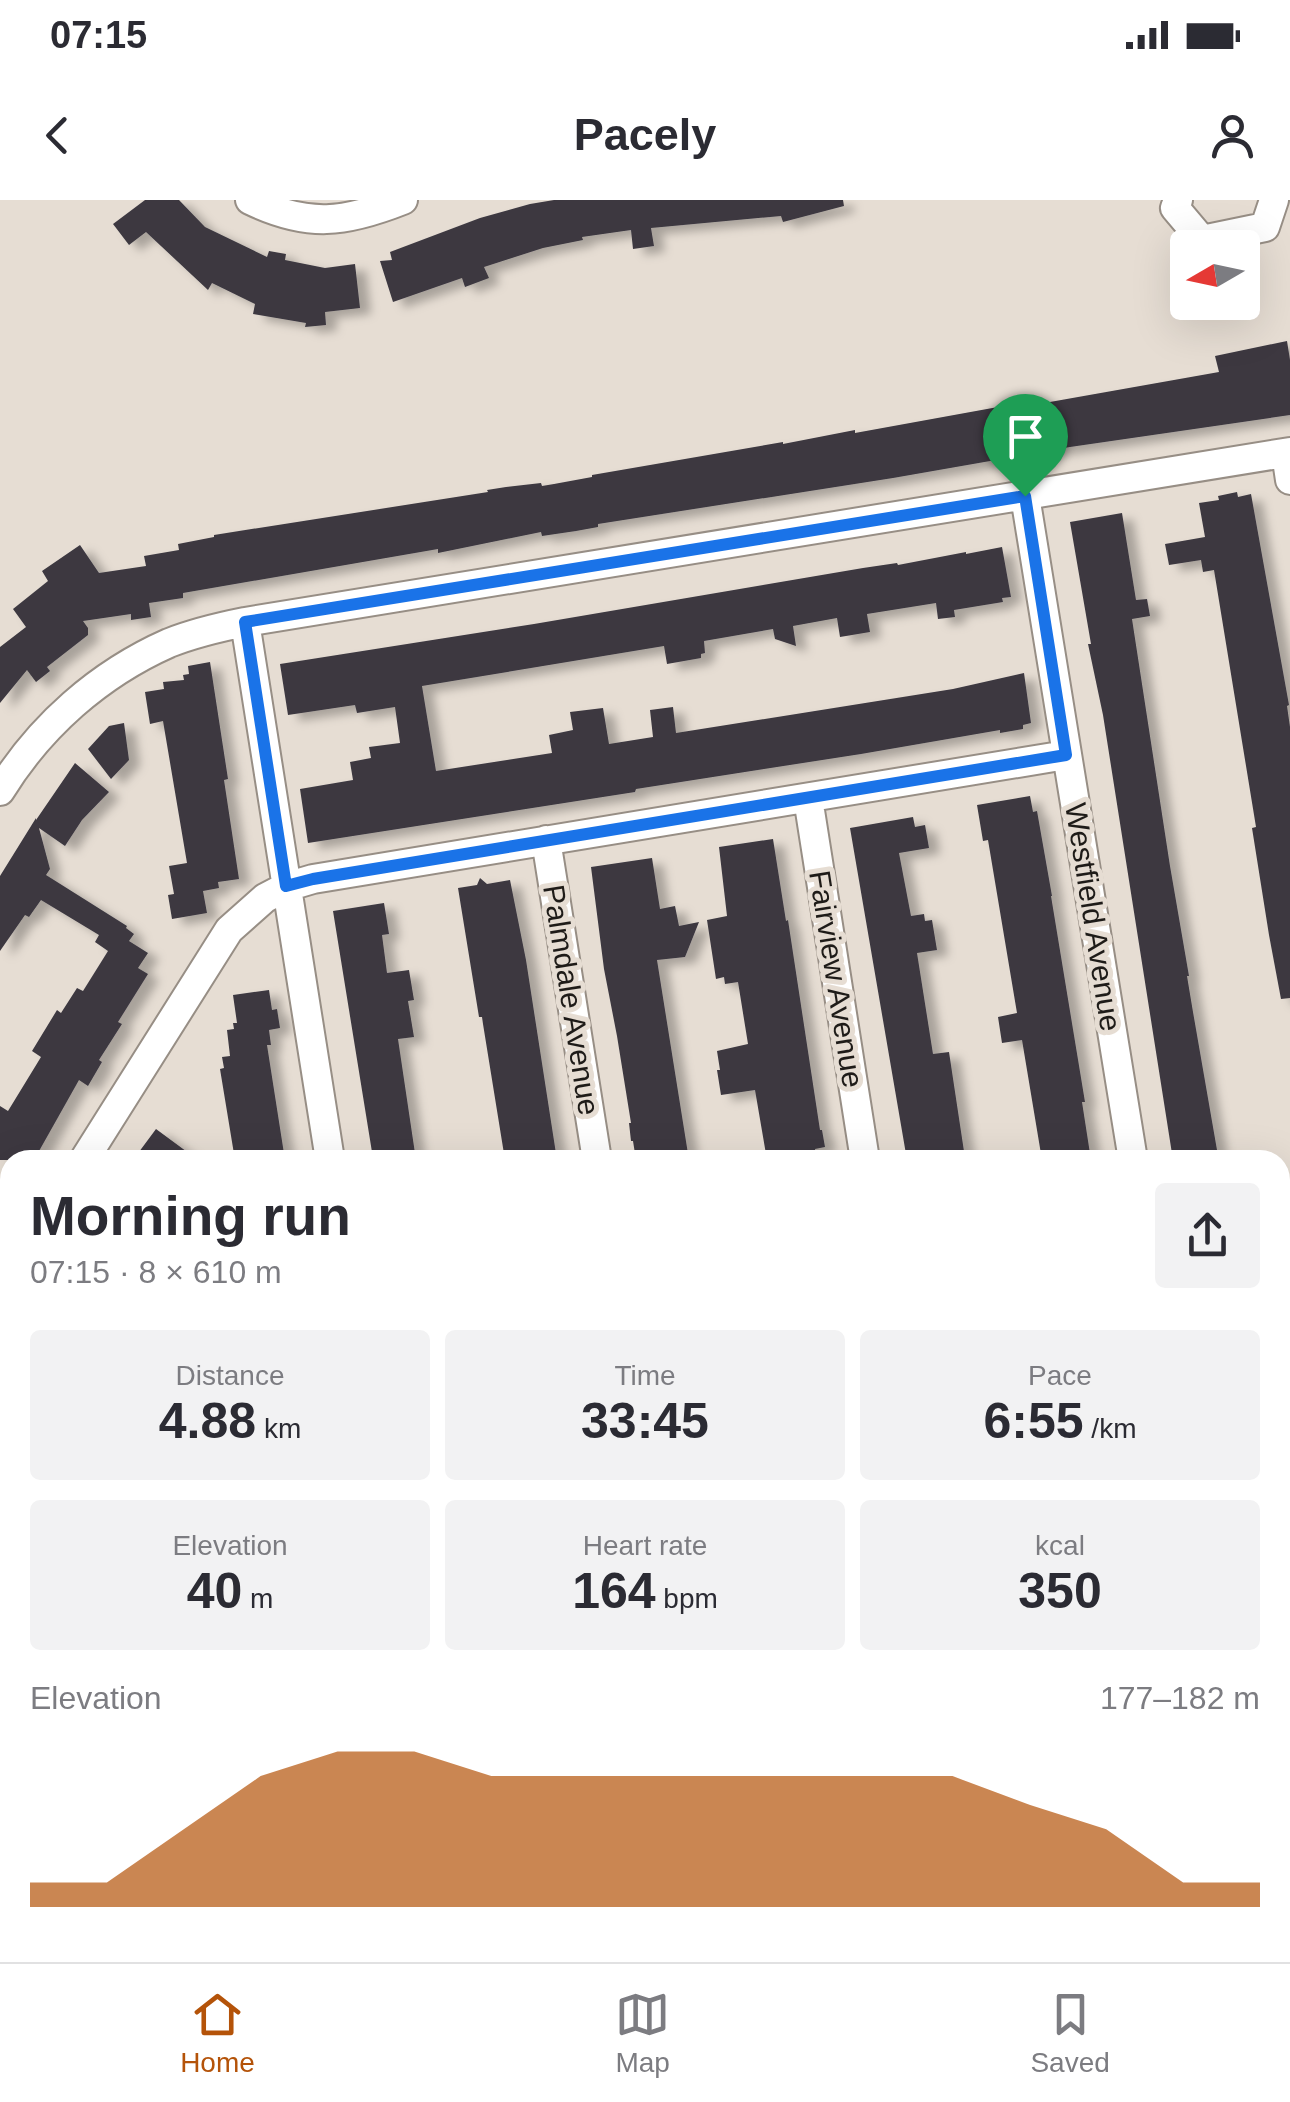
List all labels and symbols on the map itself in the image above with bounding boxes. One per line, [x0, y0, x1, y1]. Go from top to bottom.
north arrow [1170, 230, 1260, 320]
pin [983, 394, 1068, 497]
street label: Westfield Avenue [1059, 800, 1128, 1033]
street label: Fairview Avenue [803, 868, 870, 1090]
street label: Palmdale Avenue [537, 882, 606, 1118]

